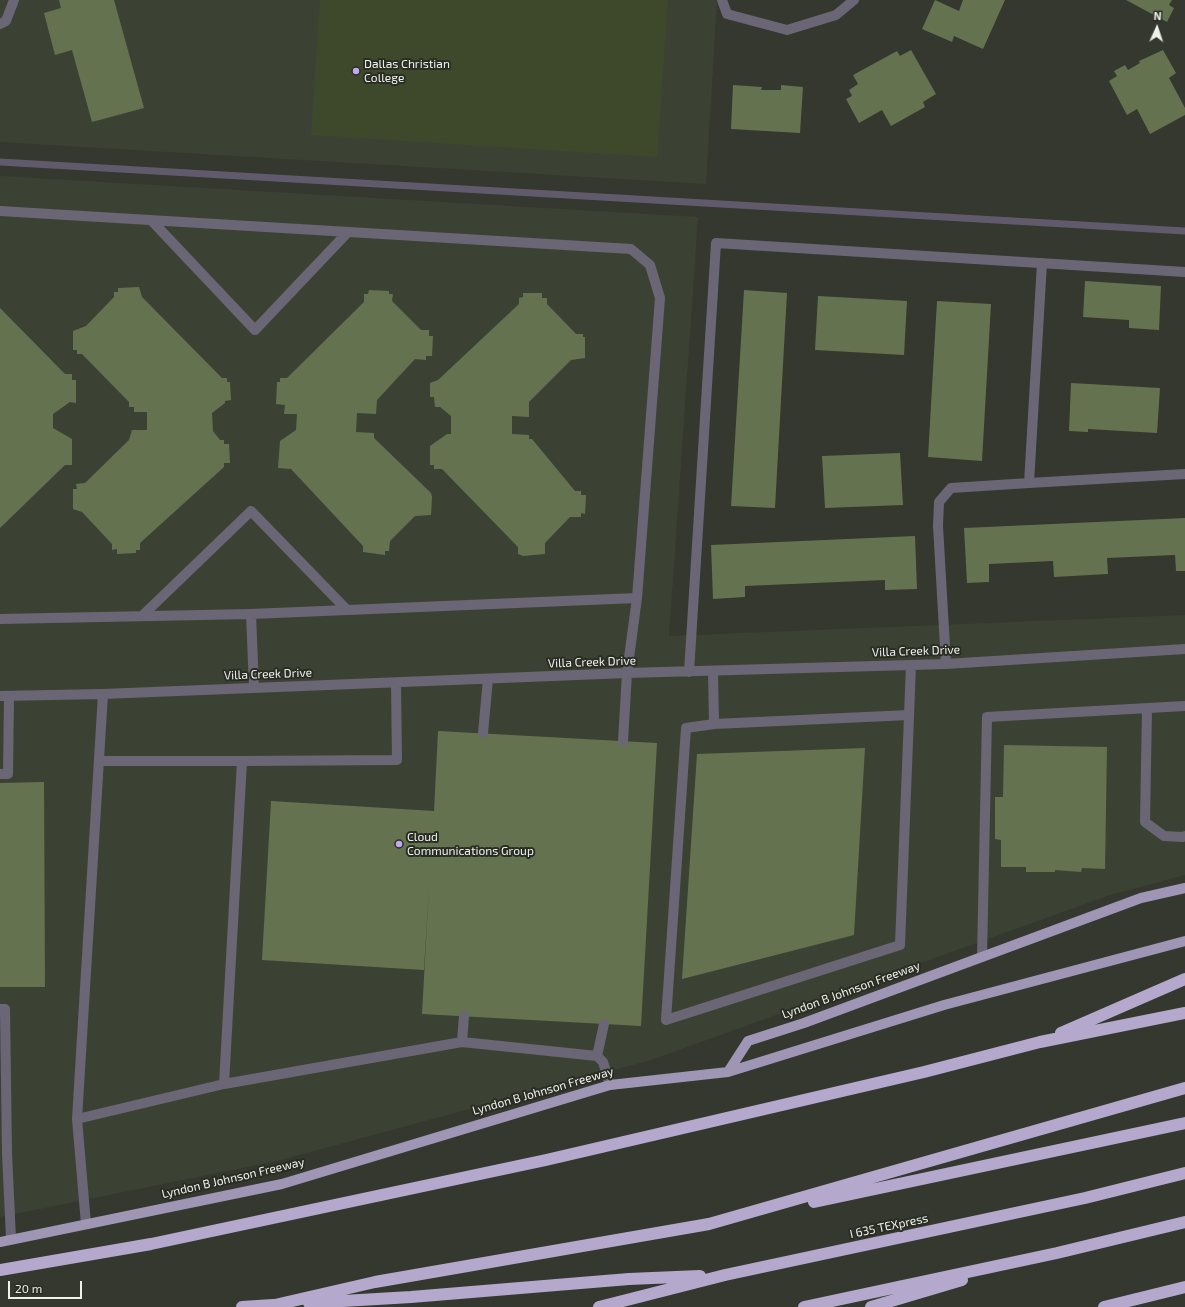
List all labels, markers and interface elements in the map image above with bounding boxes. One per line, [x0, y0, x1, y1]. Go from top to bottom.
north arrow [1137, 8, 1177, 48]
text: N [1153, 9, 1162, 22]
place label: Dallas Christian College [364, 57, 450, 85]
marker: Dallas Christian College [351, 66, 361, 76]
street label: Villa Creek Drive [872, 642, 960, 660]
street label: Villa Creek Drive [548, 653, 636, 671]
street label: Villa Creek Drive [224, 665, 312, 683]
place label: Cloud Communications Group [407, 830, 534, 858]
marker: Cloud Communications Group [394, 839, 404, 849]
street label: Lyndon B Johnson Freeway [780, 958, 922, 1022]
street label: Lyndon B Johnson Freeway [471, 1064, 615, 1118]
street label: Lyndon B Johnson Freeway [160, 1155, 306, 1201]
street label: I 635 TEXpress [849, 1211, 929, 1241]
scale bar [10, 1273, 84, 1299]
text: 20 m [15, 1281, 42, 1295]

